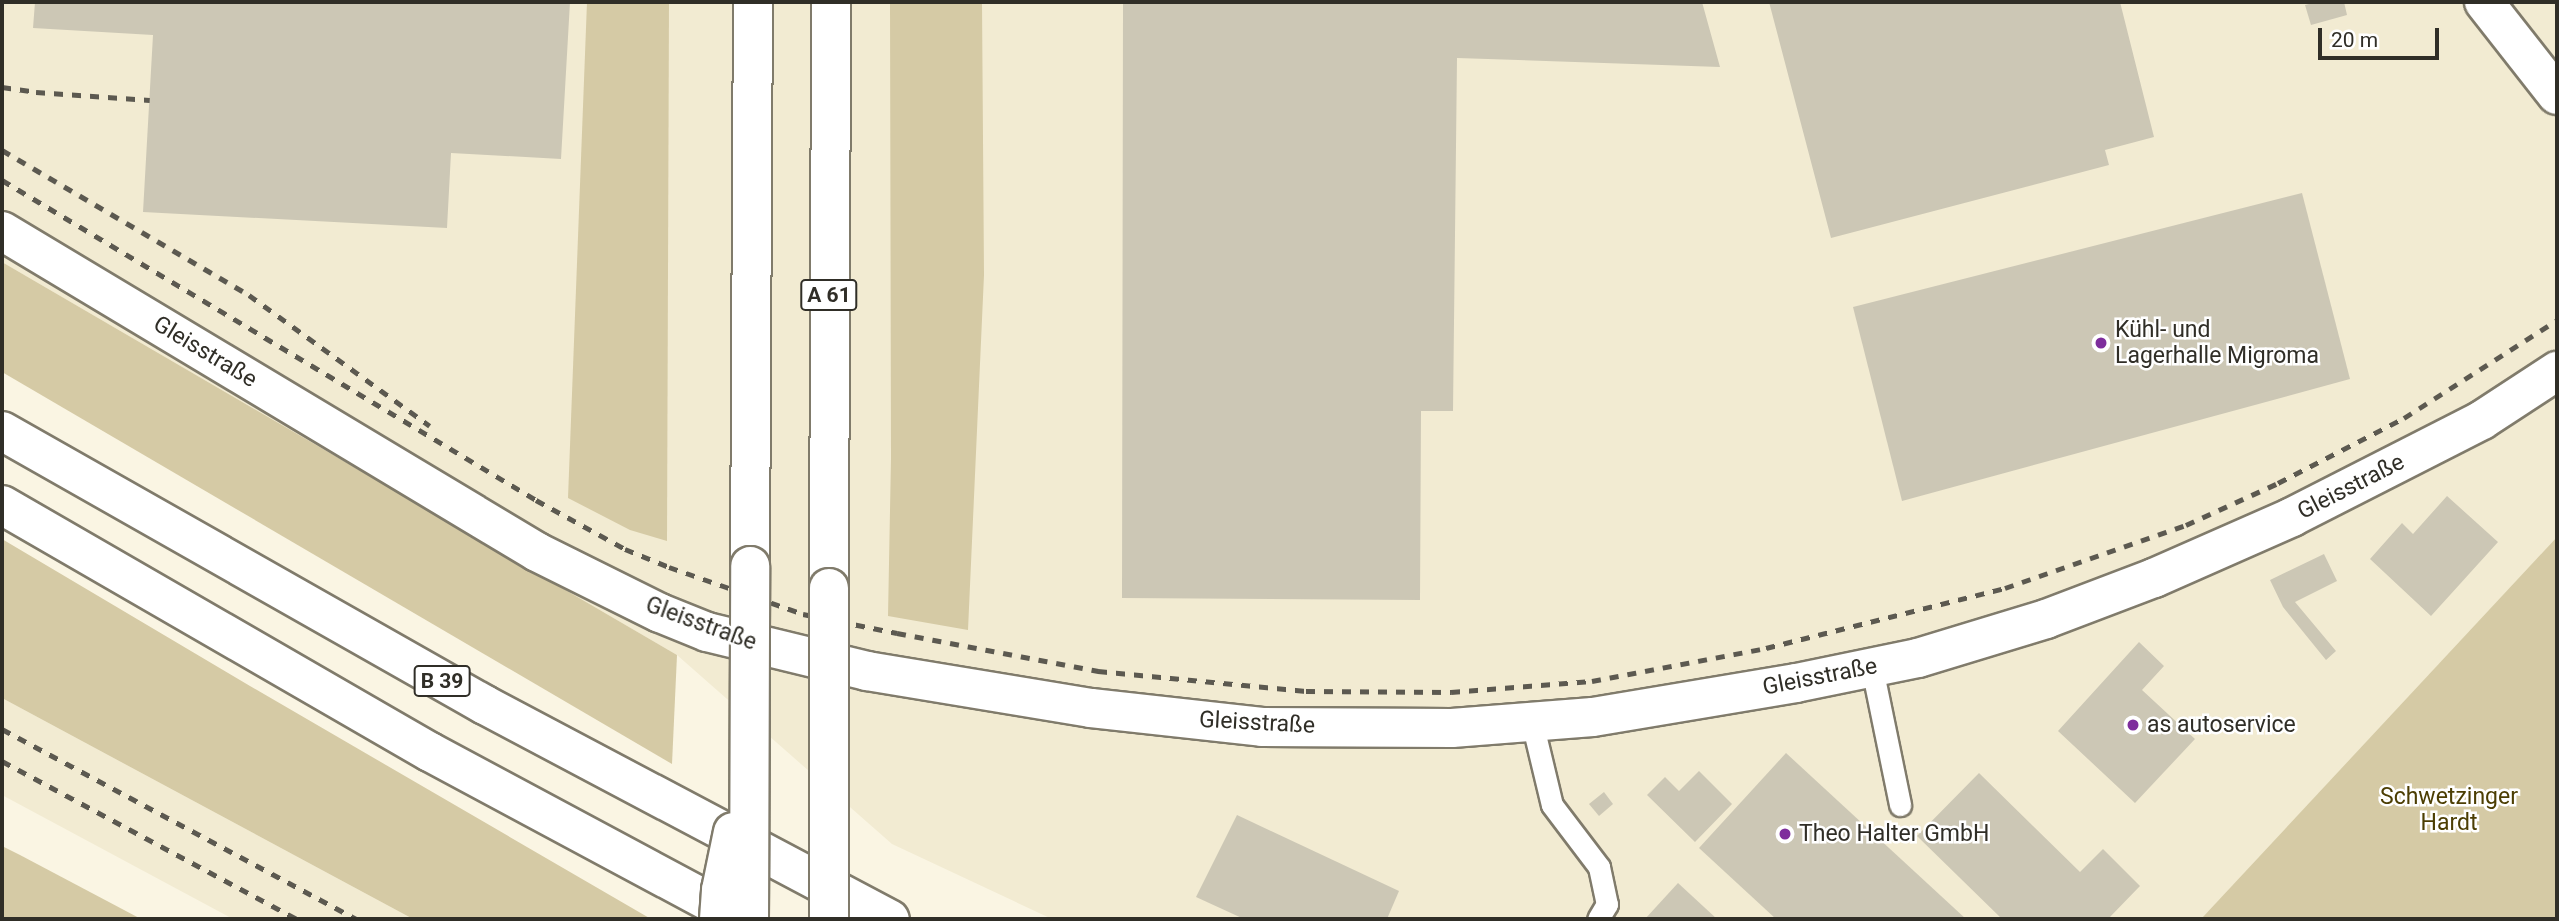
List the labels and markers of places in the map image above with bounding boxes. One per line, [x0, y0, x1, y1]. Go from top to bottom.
place label: Kühl- und Lagerhalle Migroma [2115, 316, 2319, 370]
marker: Kühl- und Lagerhalle Migroma [2093, 335, 2109, 351]
place label: as autoservice [2147, 711, 2296, 739]
marker: as autoservice [2125, 717, 2141, 733]
place label: Theo Halter GmbH [1799, 820, 1989, 848]
marker: Theo Halter GmbH [1777, 826, 1793, 842]

